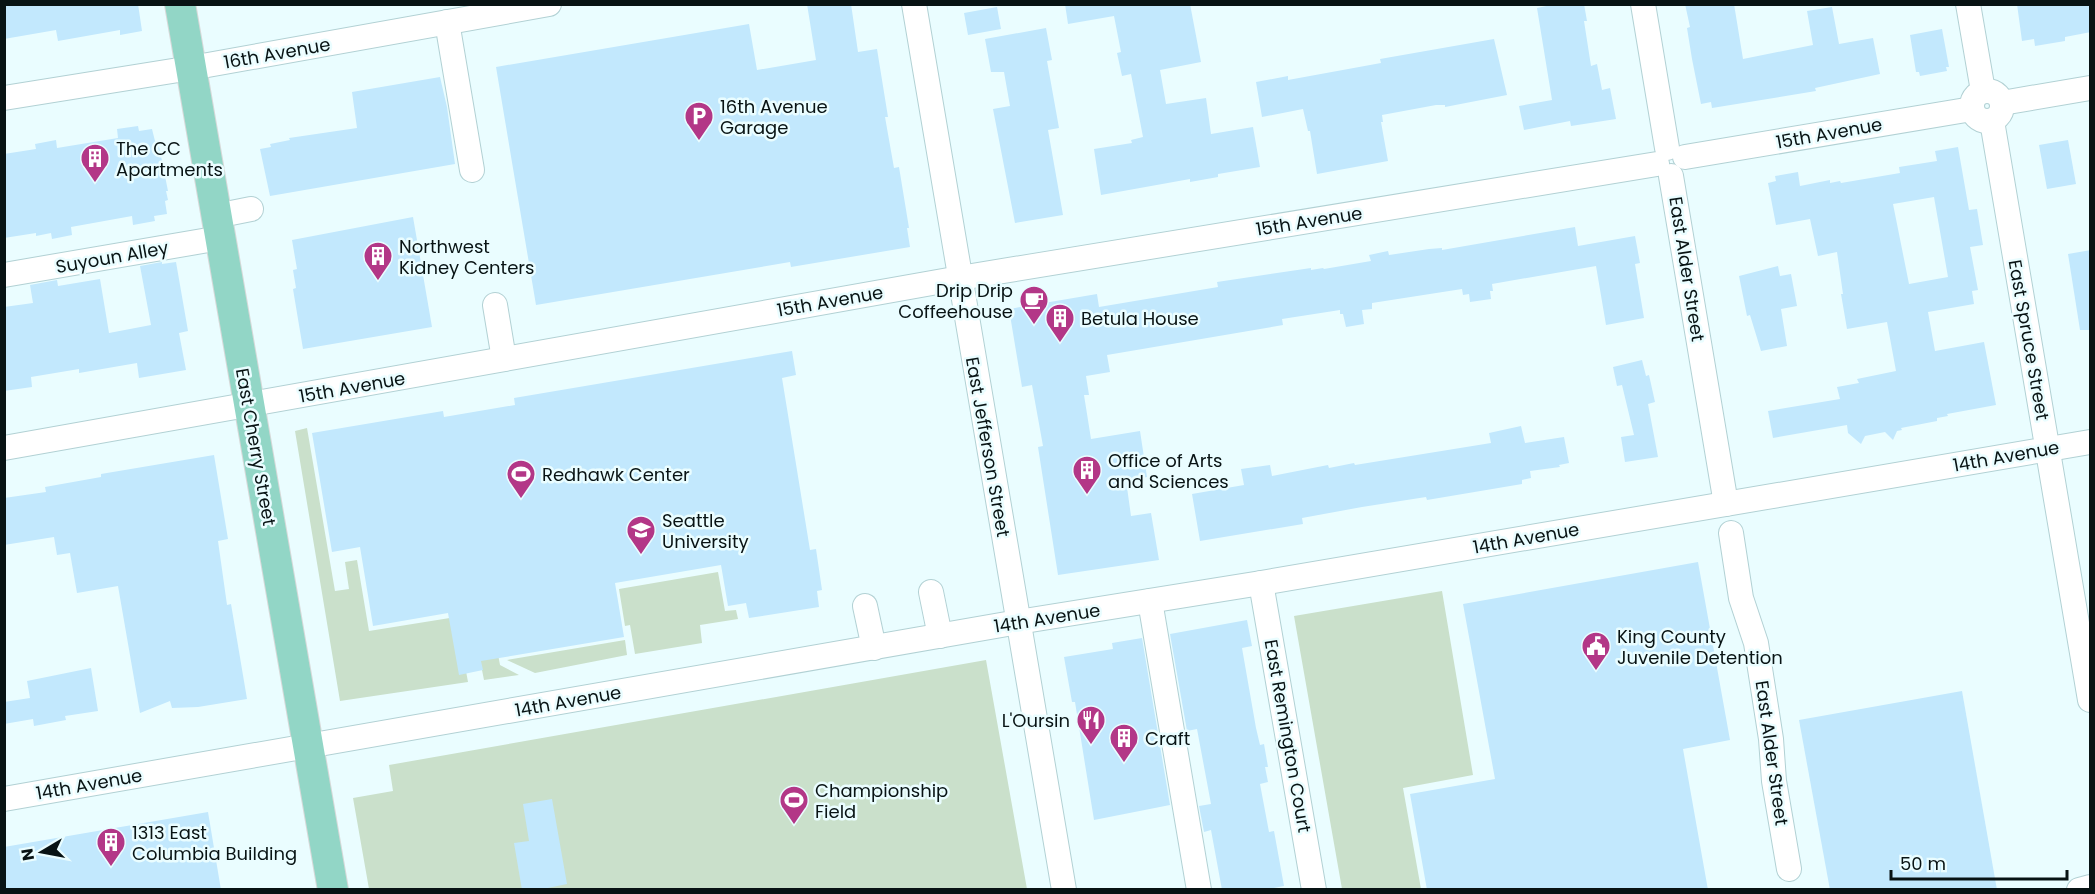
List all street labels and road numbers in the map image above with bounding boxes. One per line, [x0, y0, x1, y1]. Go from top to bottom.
street label: 16th Avenue [222, 31, 332, 75]
street label: 15th Avenue [1774, 111, 1884, 155]
street label: East Alder Street [1663, 195, 1711, 343]
street label: 15th Avenue [1254, 200, 1364, 242]
street label: Suyoun Alley [54, 235, 170, 279]
street label: East Spruce Street [2003, 258, 2055, 422]
street label: 15th Avenue [775, 279, 885, 323]
street label: East Jefferson Street [960, 355, 1016, 539]
street label: 15th Avenue [297, 365, 407, 409]
street label: East Cherry Street [230, 366, 282, 528]
street label: 14th Avenue [1951, 434, 2061, 478]
street label: 14th Avenue [1471, 516, 1581, 560]
street label: 14th Avenue [992, 597, 1102, 639]
street label: East Remington Court [1259, 638, 1317, 834]
street label: 14th Avenue [513, 679, 623, 723]
street label: East Alder Street [1749, 679, 1795, 827]
street label: 14th Avenue [34, 762, 144, 806]

